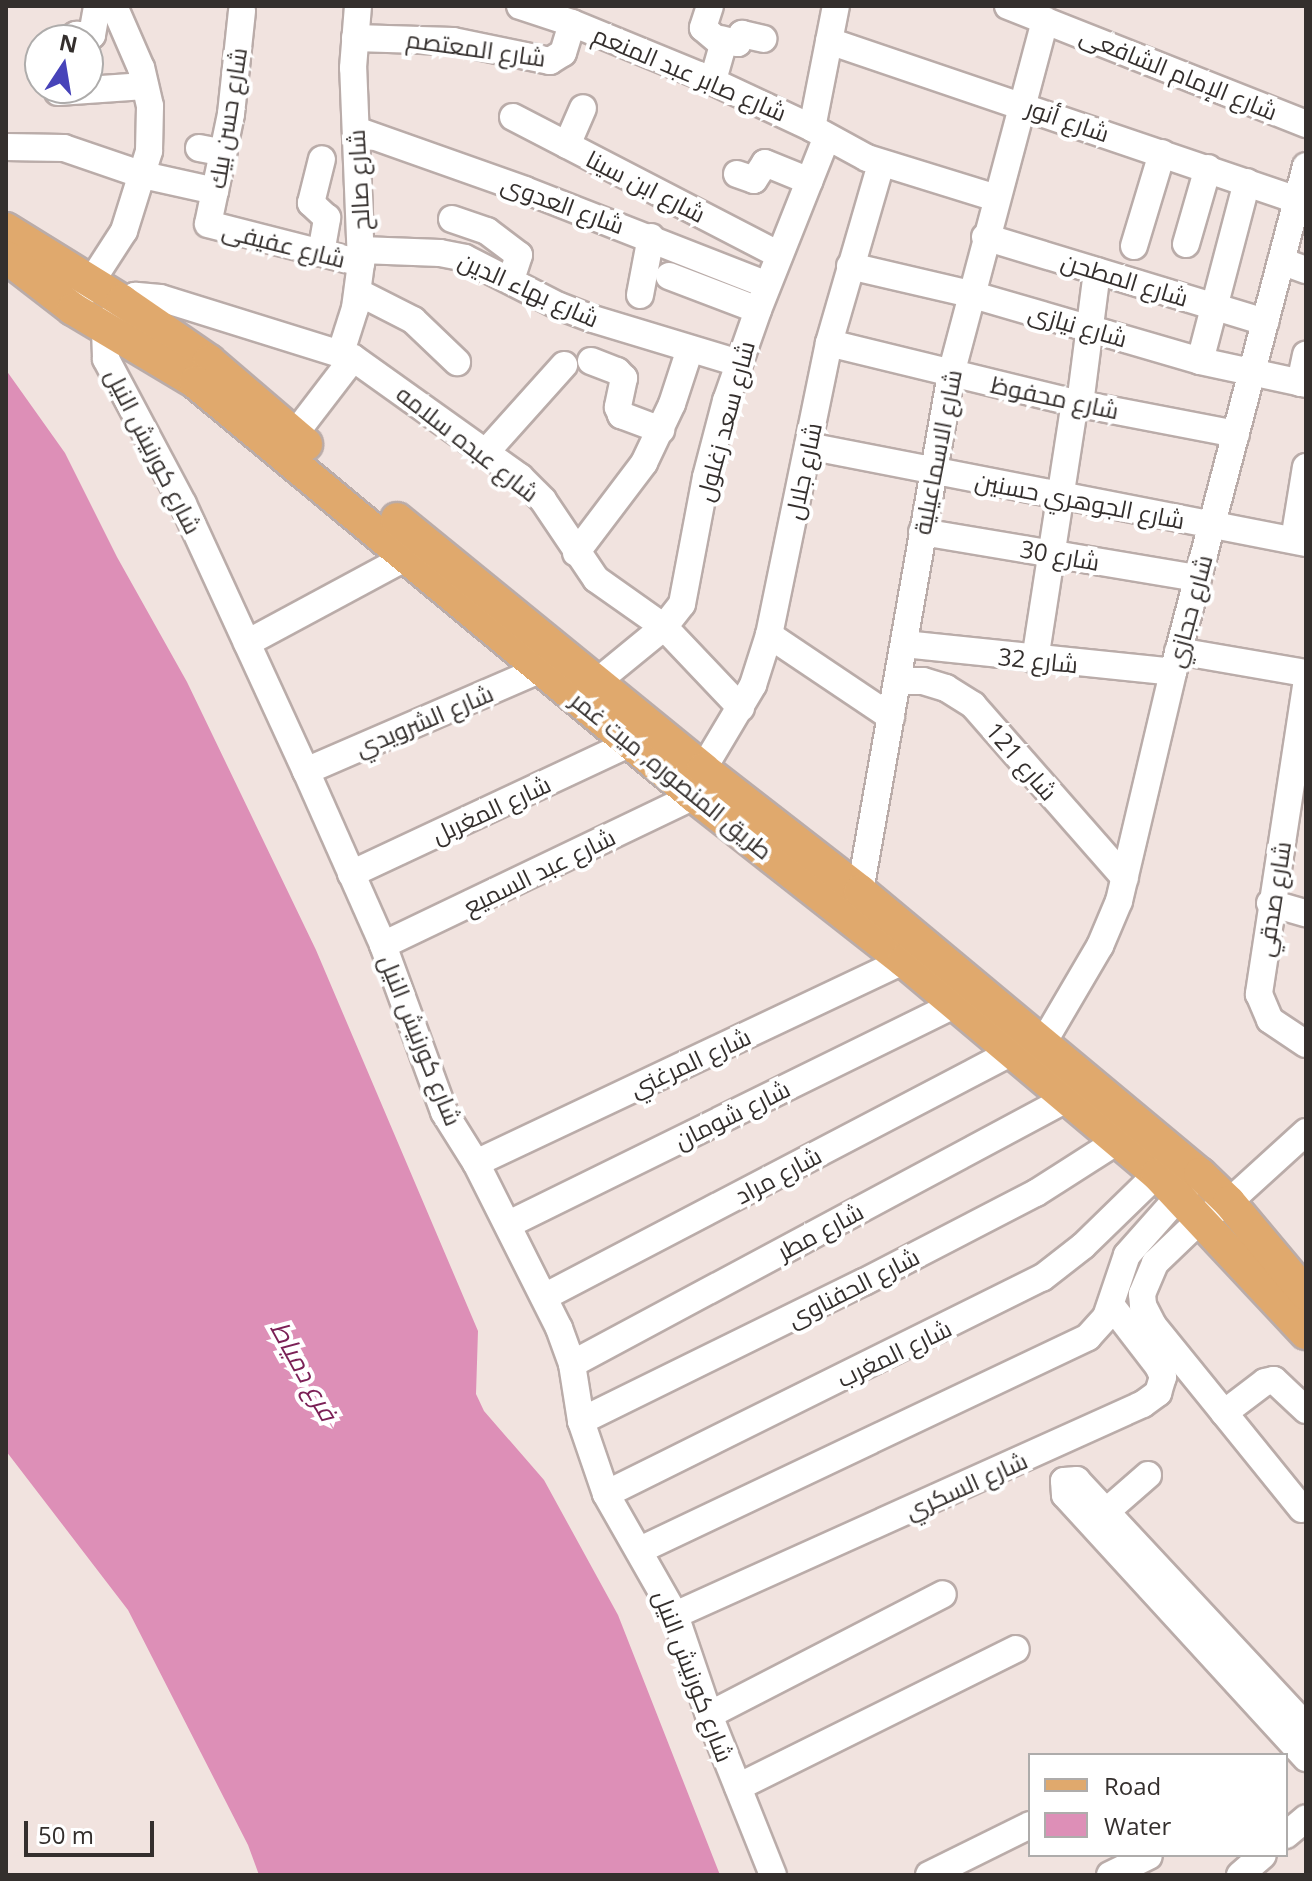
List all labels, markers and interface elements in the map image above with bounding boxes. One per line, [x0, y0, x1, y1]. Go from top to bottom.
street label: شارع صابر عبد المنعم [589, 19, 791, 127]
street label: شارع الإمام الشافعى [1076, 20, 1282, 126]
north arrow [24, 24, 104, 104]
street label: شارع المعتصم [404, 24, 548, 72]
text: N [57, 26, 80, 59]
street label: شارع حسن بيك [202, 45, 252, 191]
street label: شارع أنور [1023, 92, 1113, 148]
street label: شارع صالح [341, 129, 375, 231]
street label: شارع ابن سينا [582, 144, 710, 228]
street label: شارع العدوى [498, 168, 628, 240]
street label: شارع عفيفى [219, 215, 349, 273]
street label: شارع بهاء الدين [454, 245, 604, 333]
street label: شارع المطحن [1058, 246, 1192, 312]
street label: شارع نيازى [1025, 297, 1131, 353]
street label: شارع سعد زغلول [690, 338, 760, 504]
street label: شارع كورنيش النيل [100, 364, 208, 538]
street label: شارع الاسماعيلية [907, 367, 967, 537]
street label: شارع محفوظ [988, 369, 1122, 425]
street label: شارع عبده سلامه [391, 379, 545, 507]
street label: شارع جلال [779, 420, 827, 522]
street label: شارع الجوهري حسنين [973, 466, 1187, 534]
street label: شارع 30 [1018, 534, 1102, 576]
street label: شارع حجازي [1160, 552, 1218, 670]
street label: شارع 32 [997, 641, 1079, 679]
street label: شارع الشرويدي [351, 678, 497, 762]
street label: طريق المنصوره, ميت غمر [566, 685, 778, 865]
street label: شارع 121 [980, 716, 1064, 806]
street label: شارع المغربل [427, 769, 555, 849]
street label: شارع عبد السميع [458, 822, 620, 920]
street label: شارع صدقي [1250, 839, 1296, 959]
street label: شارع كورنيش النيل [374, 950, 468, 1130]
street label: شارع المرغني [625, 1021, 755, 1103]
street label: شارع شومان [670, 1074, 794, 1154]
street label: شارع مراد [730, 1140, 826, 1210]
street label: شارع مطر [772, 1196, 868, 1266]
street label: شارع الحفناوى [782, 1241, 924, 1333]
street label: شارع المغرب [832, 1313, 956, 1393]
water label: فرع دمياط [264, 1316, 344, 1426]
street label: شارع السكري [900, 1445, 1032, 1525]
street label: شارع كورنيش النيل [648, 1586, 740, 1766]
legend [1028, 1753, 1288, 1857]
text: Road [1104, 1769, 1161, 1802]
scale bar [28, 1805, 158, 1855]
text: Water [1104, 1809, 1171, 1842]
text: 50 m [38, 1818, 94, 1851]

